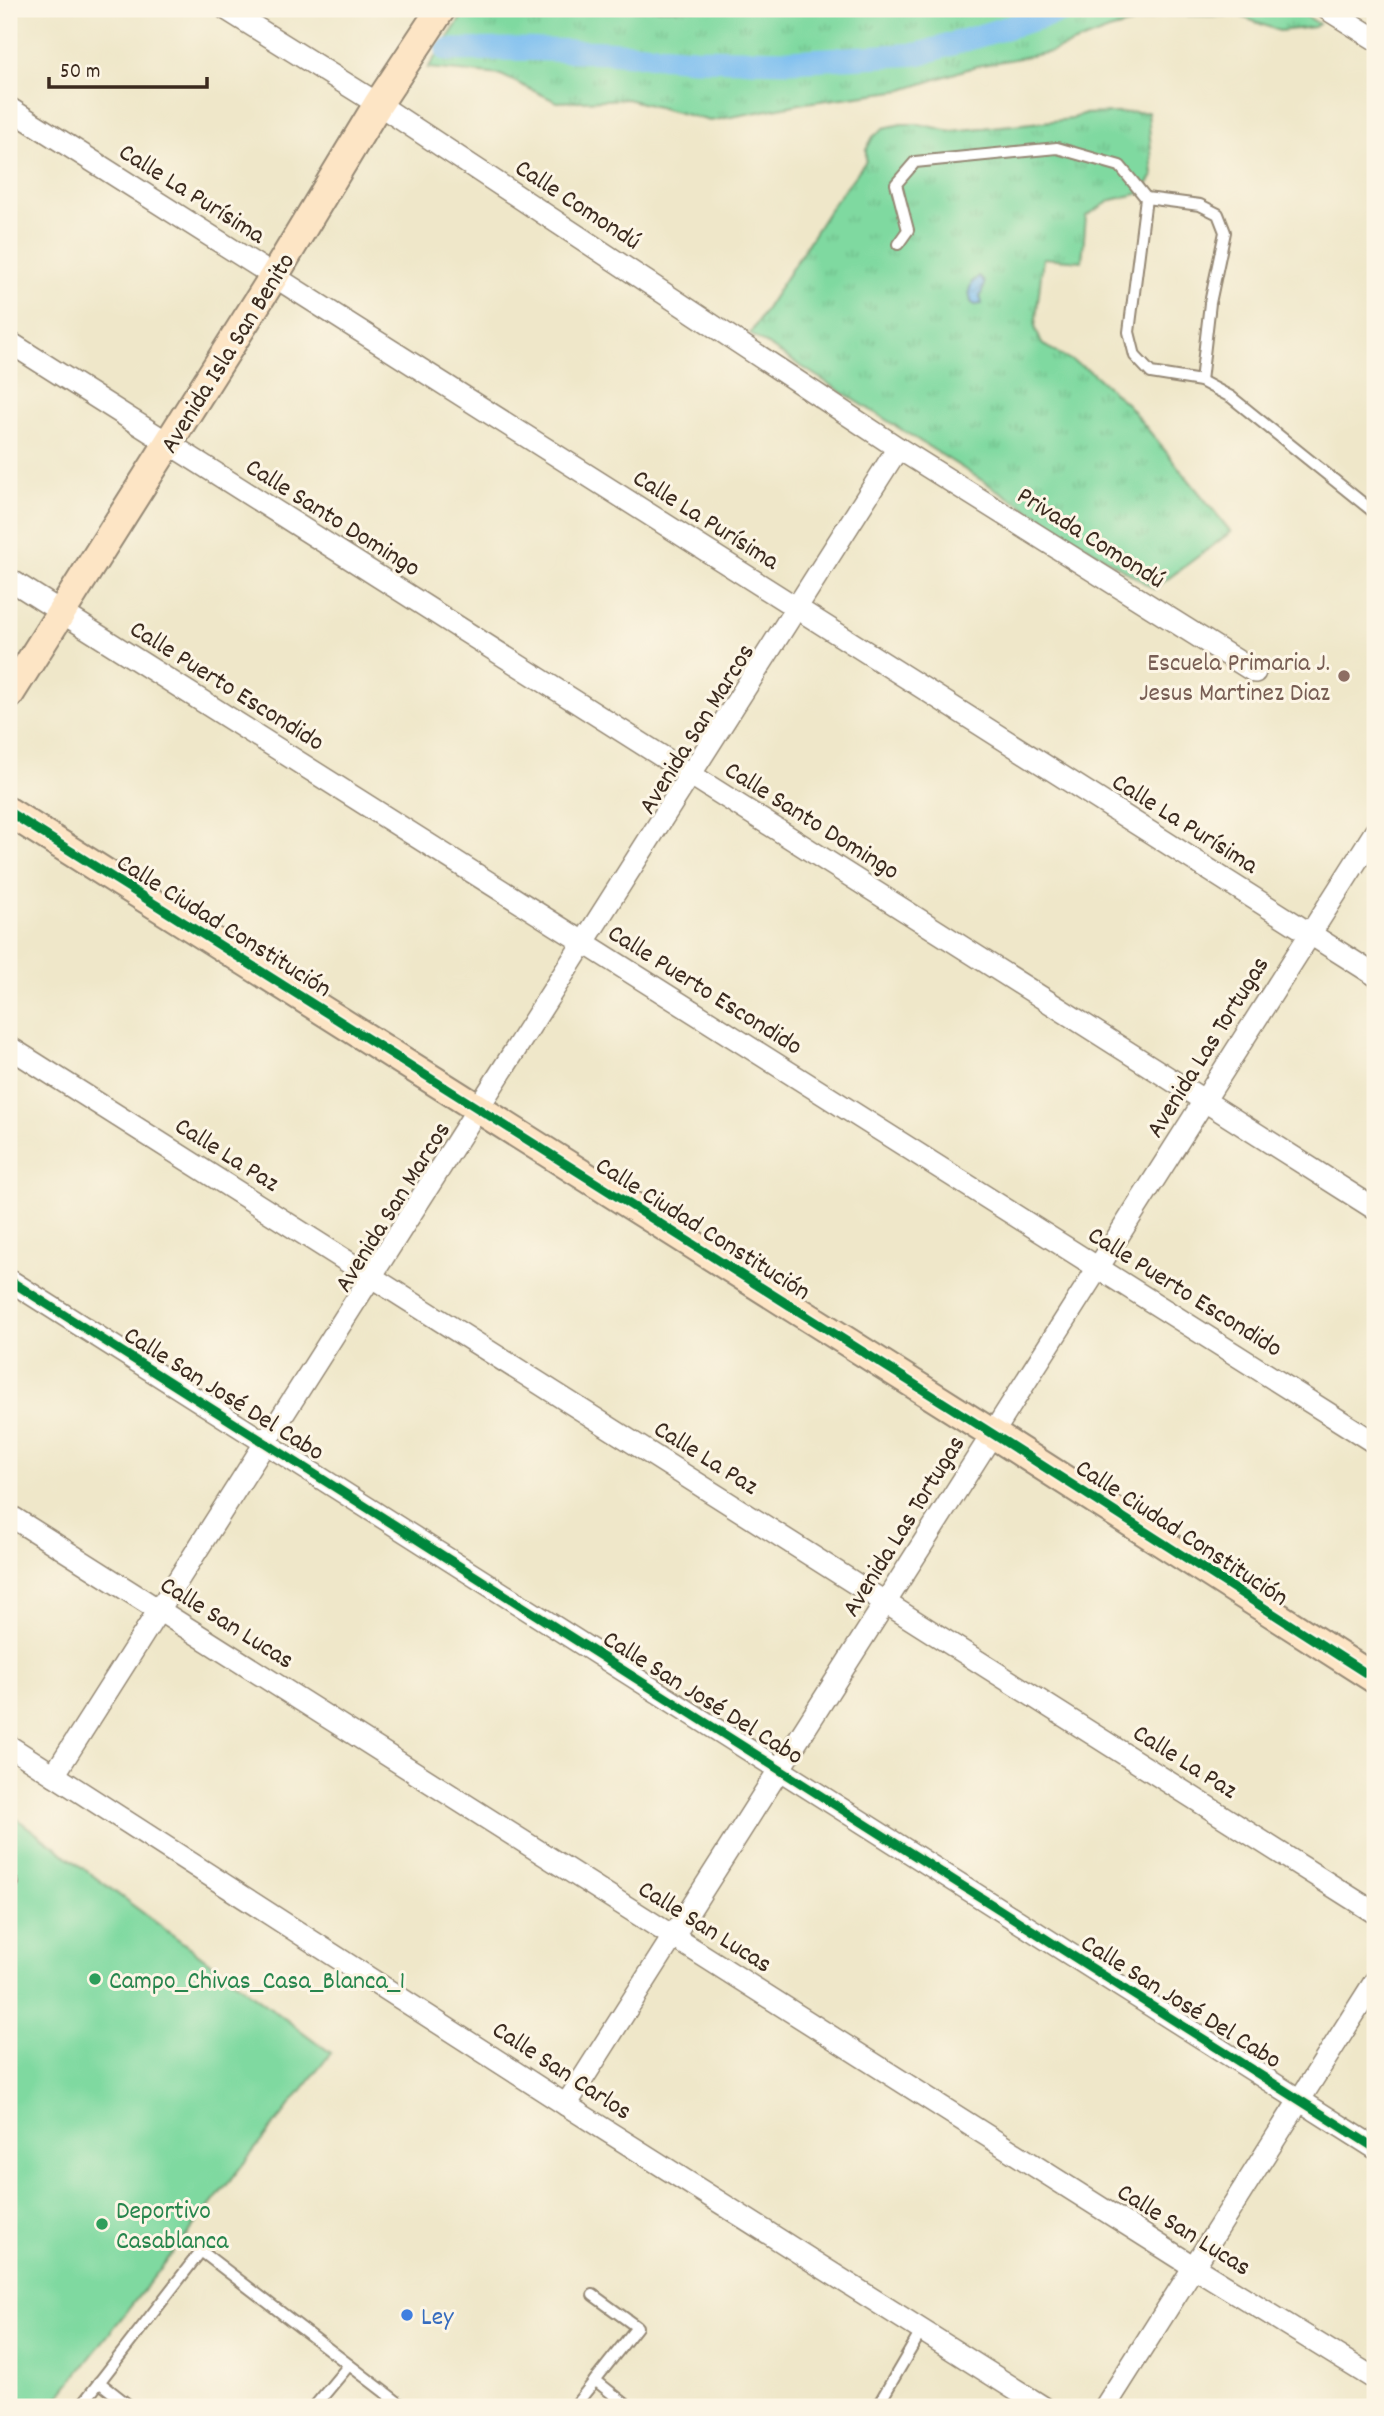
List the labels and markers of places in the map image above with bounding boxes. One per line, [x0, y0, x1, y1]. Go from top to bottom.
place label: Escuela Primaria J. Jesus Martinez Diaz [1139, 646, 1330, 713]
marker: Escuela Primaria J. Jesus Martinez Diaz [1336, 668, 1352, 684]
place label: Campo_Chivas_Casa_Blanca_1 [109, 1964, 405, 2001]
marker: Campo_Chivas_Casa_Blanca_1 [87, 1971, 103, 1987]
place label: Deportivo Casablanca [116, 2194, 229, 2261]
marker: Deportivo Casablanca [94, 2216, 110, 2232]
place label: Ley [421, 2300, 454, 2337]
marker: Ley [399, 2307, 415, 2323]

